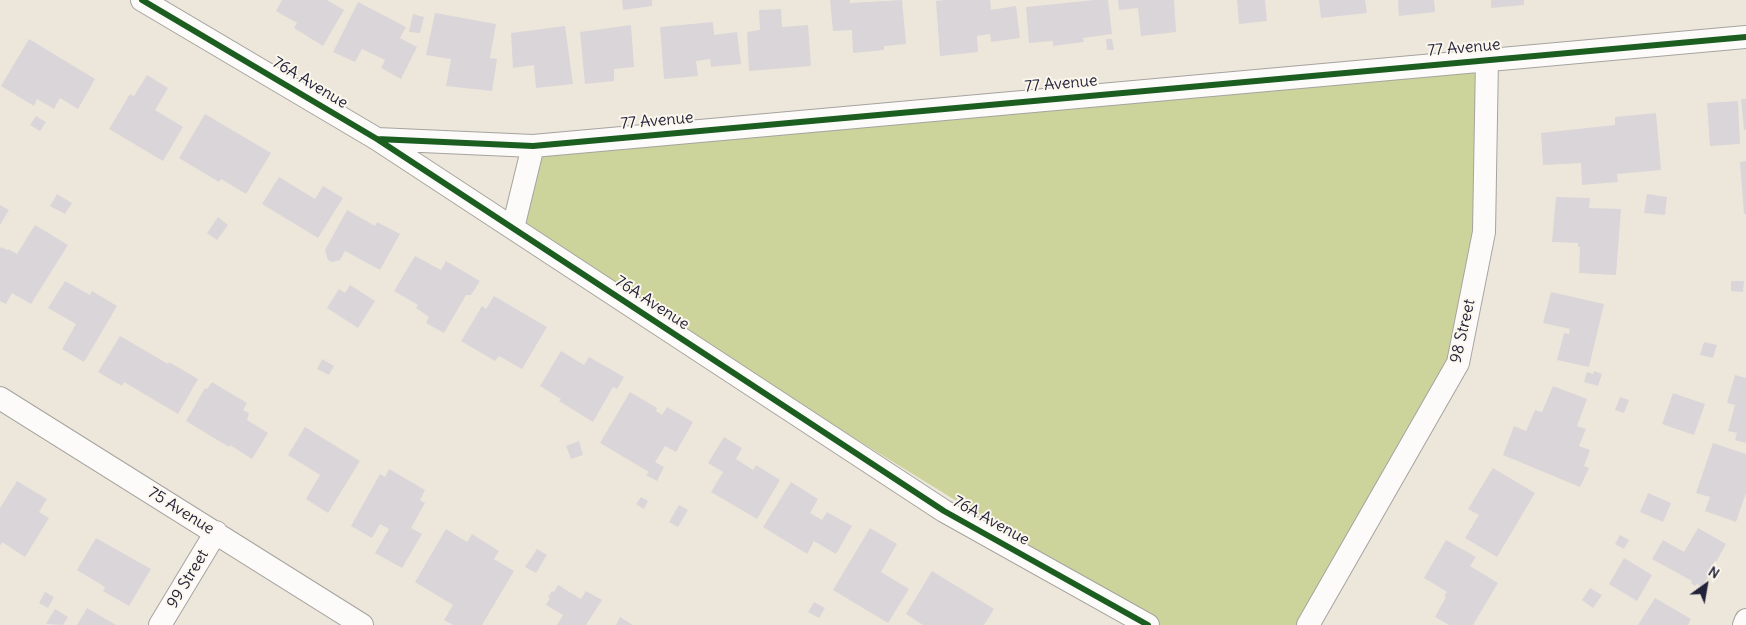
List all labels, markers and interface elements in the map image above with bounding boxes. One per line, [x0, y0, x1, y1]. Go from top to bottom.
street label: 77 Avenue [1427, 35, 1501, 61]
street label: 76A Avenue [269, 53, 351, 113]
street label: 77 Avenue [1024, 71, 1098, 97]
street label: 77 Avenue [620, 108, 694, 134]
street label: 76A Avenue [611, 272, 693, 334]
street label: 98 Street [1446, 297, 1480, 365]
street label: 75 Avenue [144, 483, 218, 539]
street label: 76A Avenue [949, 492, 1033, 550]
street label: 99 Street [163, 546, 213, 612]
north arrow [1681, 560, 1731, 610]
text: N [1705, 562, 1723, 582]

